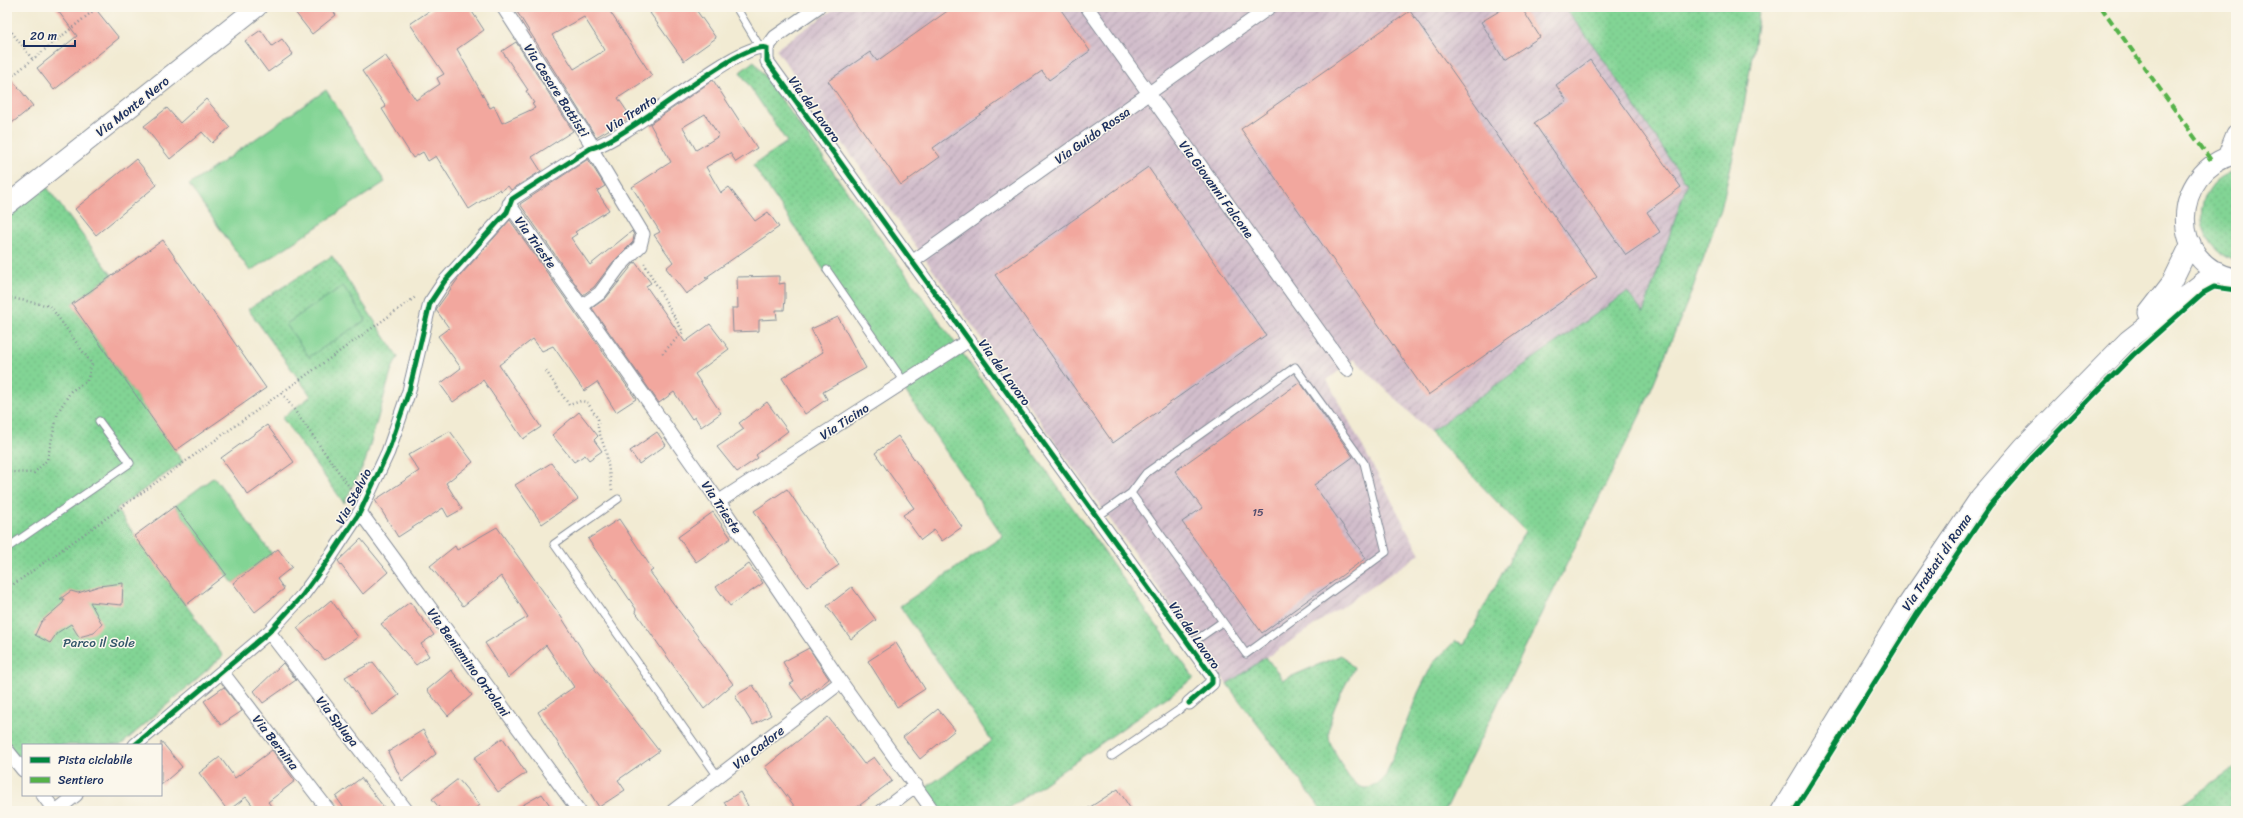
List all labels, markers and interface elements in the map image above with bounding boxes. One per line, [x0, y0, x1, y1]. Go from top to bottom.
scale bar [24, 22, 75, 48]
text: 20 m [30, 25, 57, 47]
street label: Via Cesare Battisti [518, 39, 596, 142]
street label: Via Monte Nero [90, 70, 175, 143]
street label: Via del Lavoro [782, 71, 847, 148]
street label: Via Trento [601, 88, 662, 139]
street label: Via Guido Rossa [1049, 100, 1136, 170]
street label: Via Giovanni Falcone [1173, 135, 1260, 243]
street label: Via Trieste [509, 211, 563, 274]
street label: Via del Lavoro [972, 334, 1037, 411]
street label: Via Ticino [815, 396, 874, 446]
street label: Via Stelvio [329, 463, 378, 529]
street label: Via Trieste [695, 476, 748, 539]
house number: 15 [1252, 503, 1264, 522]
street label: Via Trattati di Roma [1895, 508, 1978, 616]
street label: Via del Lavoro [1163, 597, 1227, 674]
street label: Via Beniamino Ortolani [421, 603, 516, 722]
park label: Parco il Sole [63, 631, 135, 654]
street label: Via Spluga [310, 691, 365, 752]
street label: Via Bernina [246, 709, 305, 775]
street label: Via Cadore [727, 719, 790, 775]
legend [22, 744, 162, 796]
text: Pista ciclabile [58, 749, 132, 771]
text: Sentiero [58, 769, 104, 791]

